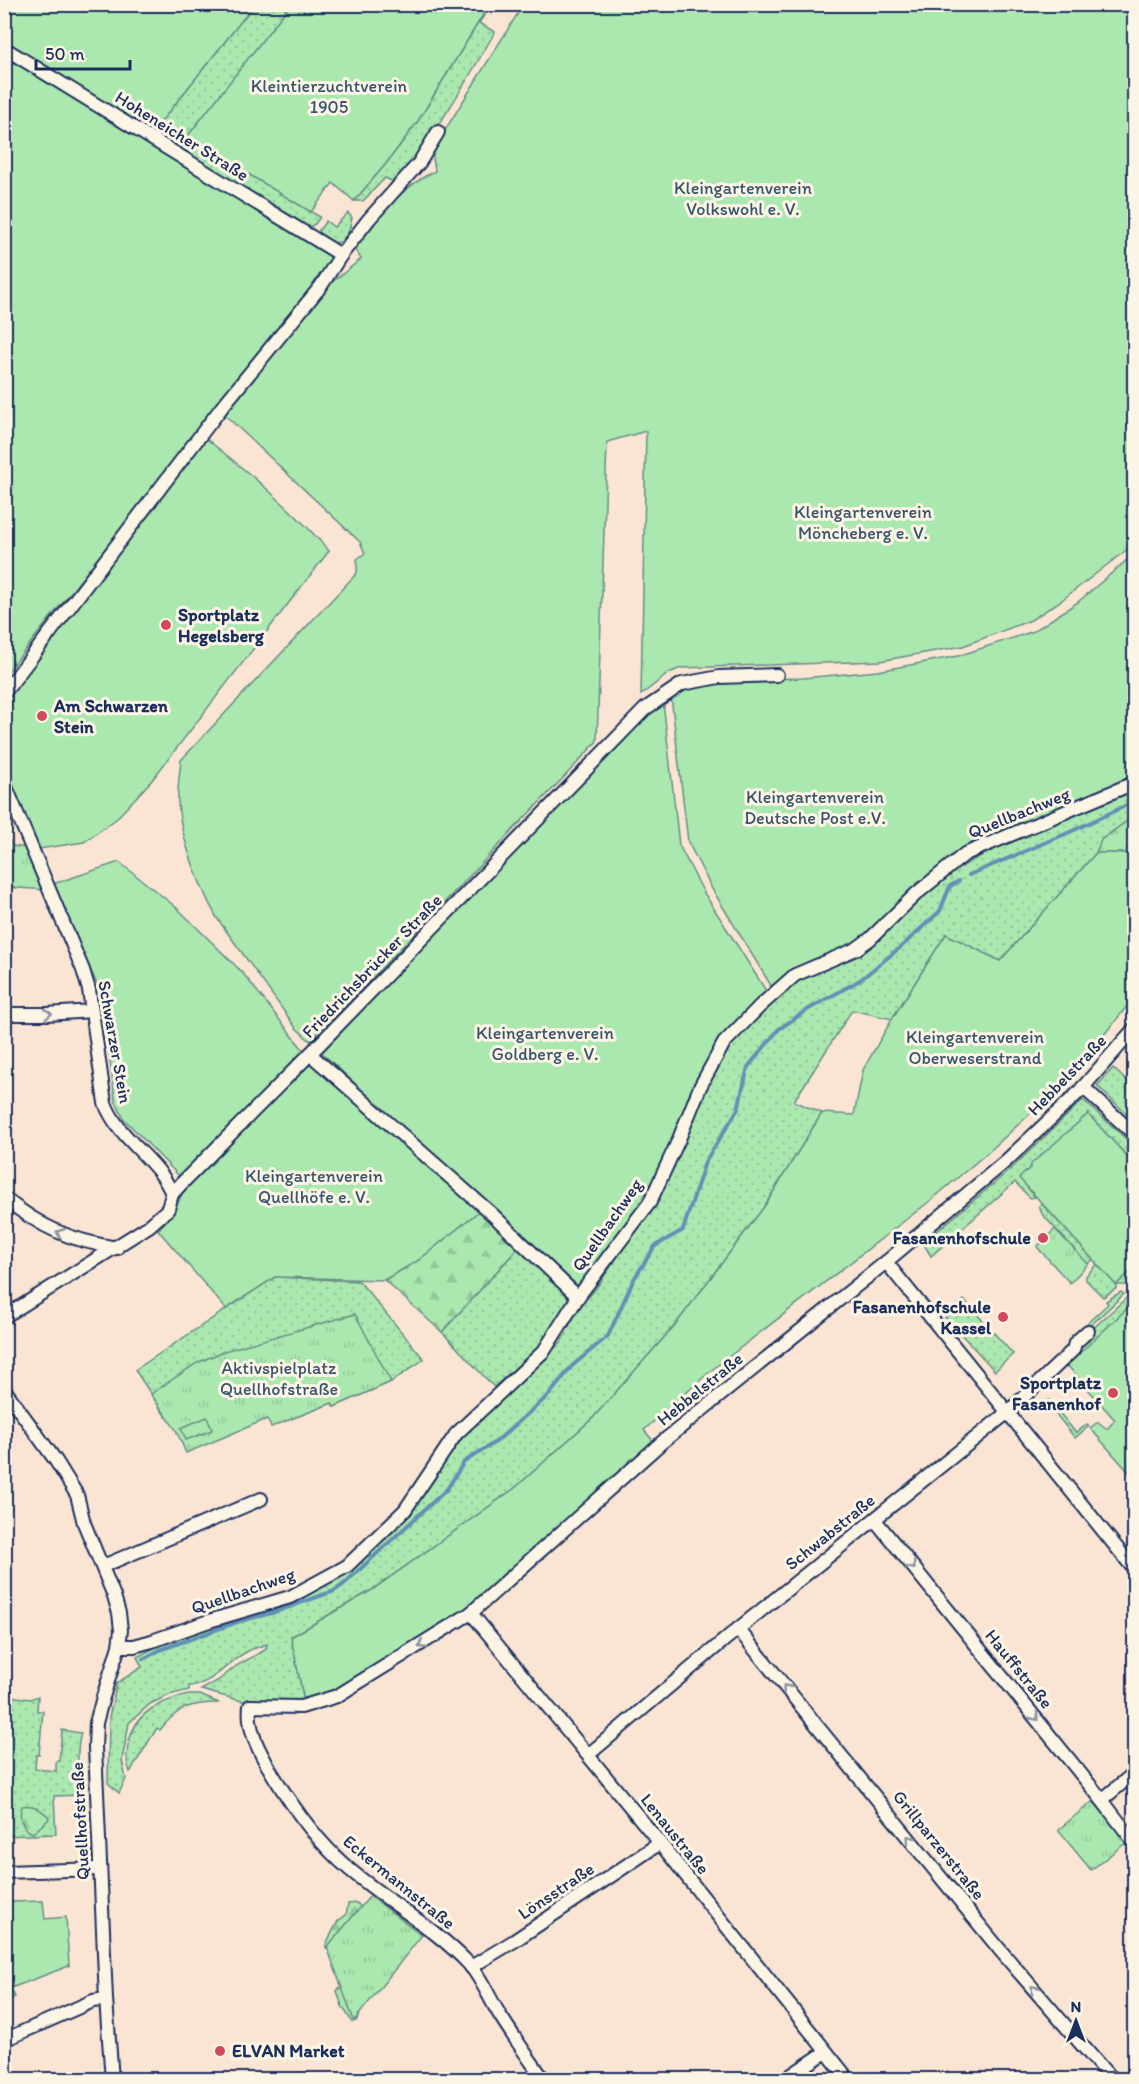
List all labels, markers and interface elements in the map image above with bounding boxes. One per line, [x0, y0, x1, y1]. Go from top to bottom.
scale bar [36, 33, 130, 71]
text: 50 m [45, 43, 85, 65]
park label: Kleintierzuchtverein 1905 [251, 75, 408, 118]
street label: Hoheneicher Straße [111, 86, 253, 186]
park label: Kleingartenverein Volkswohl e. V. [674, 177, 812, 220]
park label: Kleingartenverein Möncheberg e. V. [794, 501, 932, 544]
place label: Sportplatz Hegelsberg [178, 604, 265, 647]
marker: Sportplatz Hegelsberg [159, 618, 173, 632]
place label: Am Schwarzen Stein [53, 695, 169, 738]
marker: Am Schwarzen Stein [35, 709, 49, 723]
street label: Quellbachweg [965, 782, 1074, 843]
park label: Kleingartenverein Deutsche Post e.V. [744, 786, 886, 829]
street label: Friedrichsbrücker Straße [297, 889, 447, 1043]
street label: Schwarzer Stein [93, 979, 137, 1105]
one-way arrow [44, 1007, 53, 1020]
park label: Kleingartenverein Goldberg e. V. [476, 1022, 614, 1065]
park label: Kleingartenverein Oberweserstrand [906, 1026, 1044, 1069]
street label: Hebbelstraße [1023, 1030, 1111, 1120]
park label: Kleingartenverein Quellhöfe e. V. [245, 1165, 383, 1208]
street label: Quellbachweg [567, 1174, 647, 1276]
place label: Fasanenhofschule [893, 1227, 1031, 1249]
one-way arrow [56, 1228, 67, 1240]
marker: Fasanenhofschule [1036, 1231, 1050, 1245]
place label: Fasanenhofschule Kassel [853, 1296, 992, 1339]
marker: Fasanenhofschule Kassel [996, 1310, 1010, 1324]
street label: Hebbelstraße [653, 1348, 747, 1430]
park label: Aktivspielplatz Quellhofstraße [220, 1357, 338, 1400]
place label: Sportplatz Fasanenhof [1012, 1372, 1102, 1415]
marker: Sportplatz Fasanenhof [1106, 1386, 1120, 1400]
street label: Schwabstraße [781, 1489, 879, 1575]
one-way arrow [904, 1559, 915, 1570]
street label: Quellbachweg [188, 1563, 298, 1619]
street label: Hauffstraße [980, 1625, 1058, 1713]
one-way arrow [418, 1637, 428, 1649]
one-way arrow [783, 1684, 794, 1695]
one-way arrow [1027, 1710, 1038, 1721]
street label: Quellhofstraße [66, 1761, 94, 1881]
street label: Grillparzerstraße [888, 1786, 990, 1904]
street label: Lenaustraße [636, 1789, 714, 1879]
street label: Eckermannstraße [338, 1830, 460, 1934]
one-way arrow [906, 1834, 917, 1845]
street label: Lönsstraße [514, 1858, 598, 1924]
one-way arrow [1030, 1985, 1041, 1996]
north arrow [1046, 1991, 1106, 2051]
text: N [1071, 1997, 1081, 2016]
place label: ELVAN Market [232, 2040, 345, 2062]
marker: ELVAN Market [213, 2044, 227, 2058]

